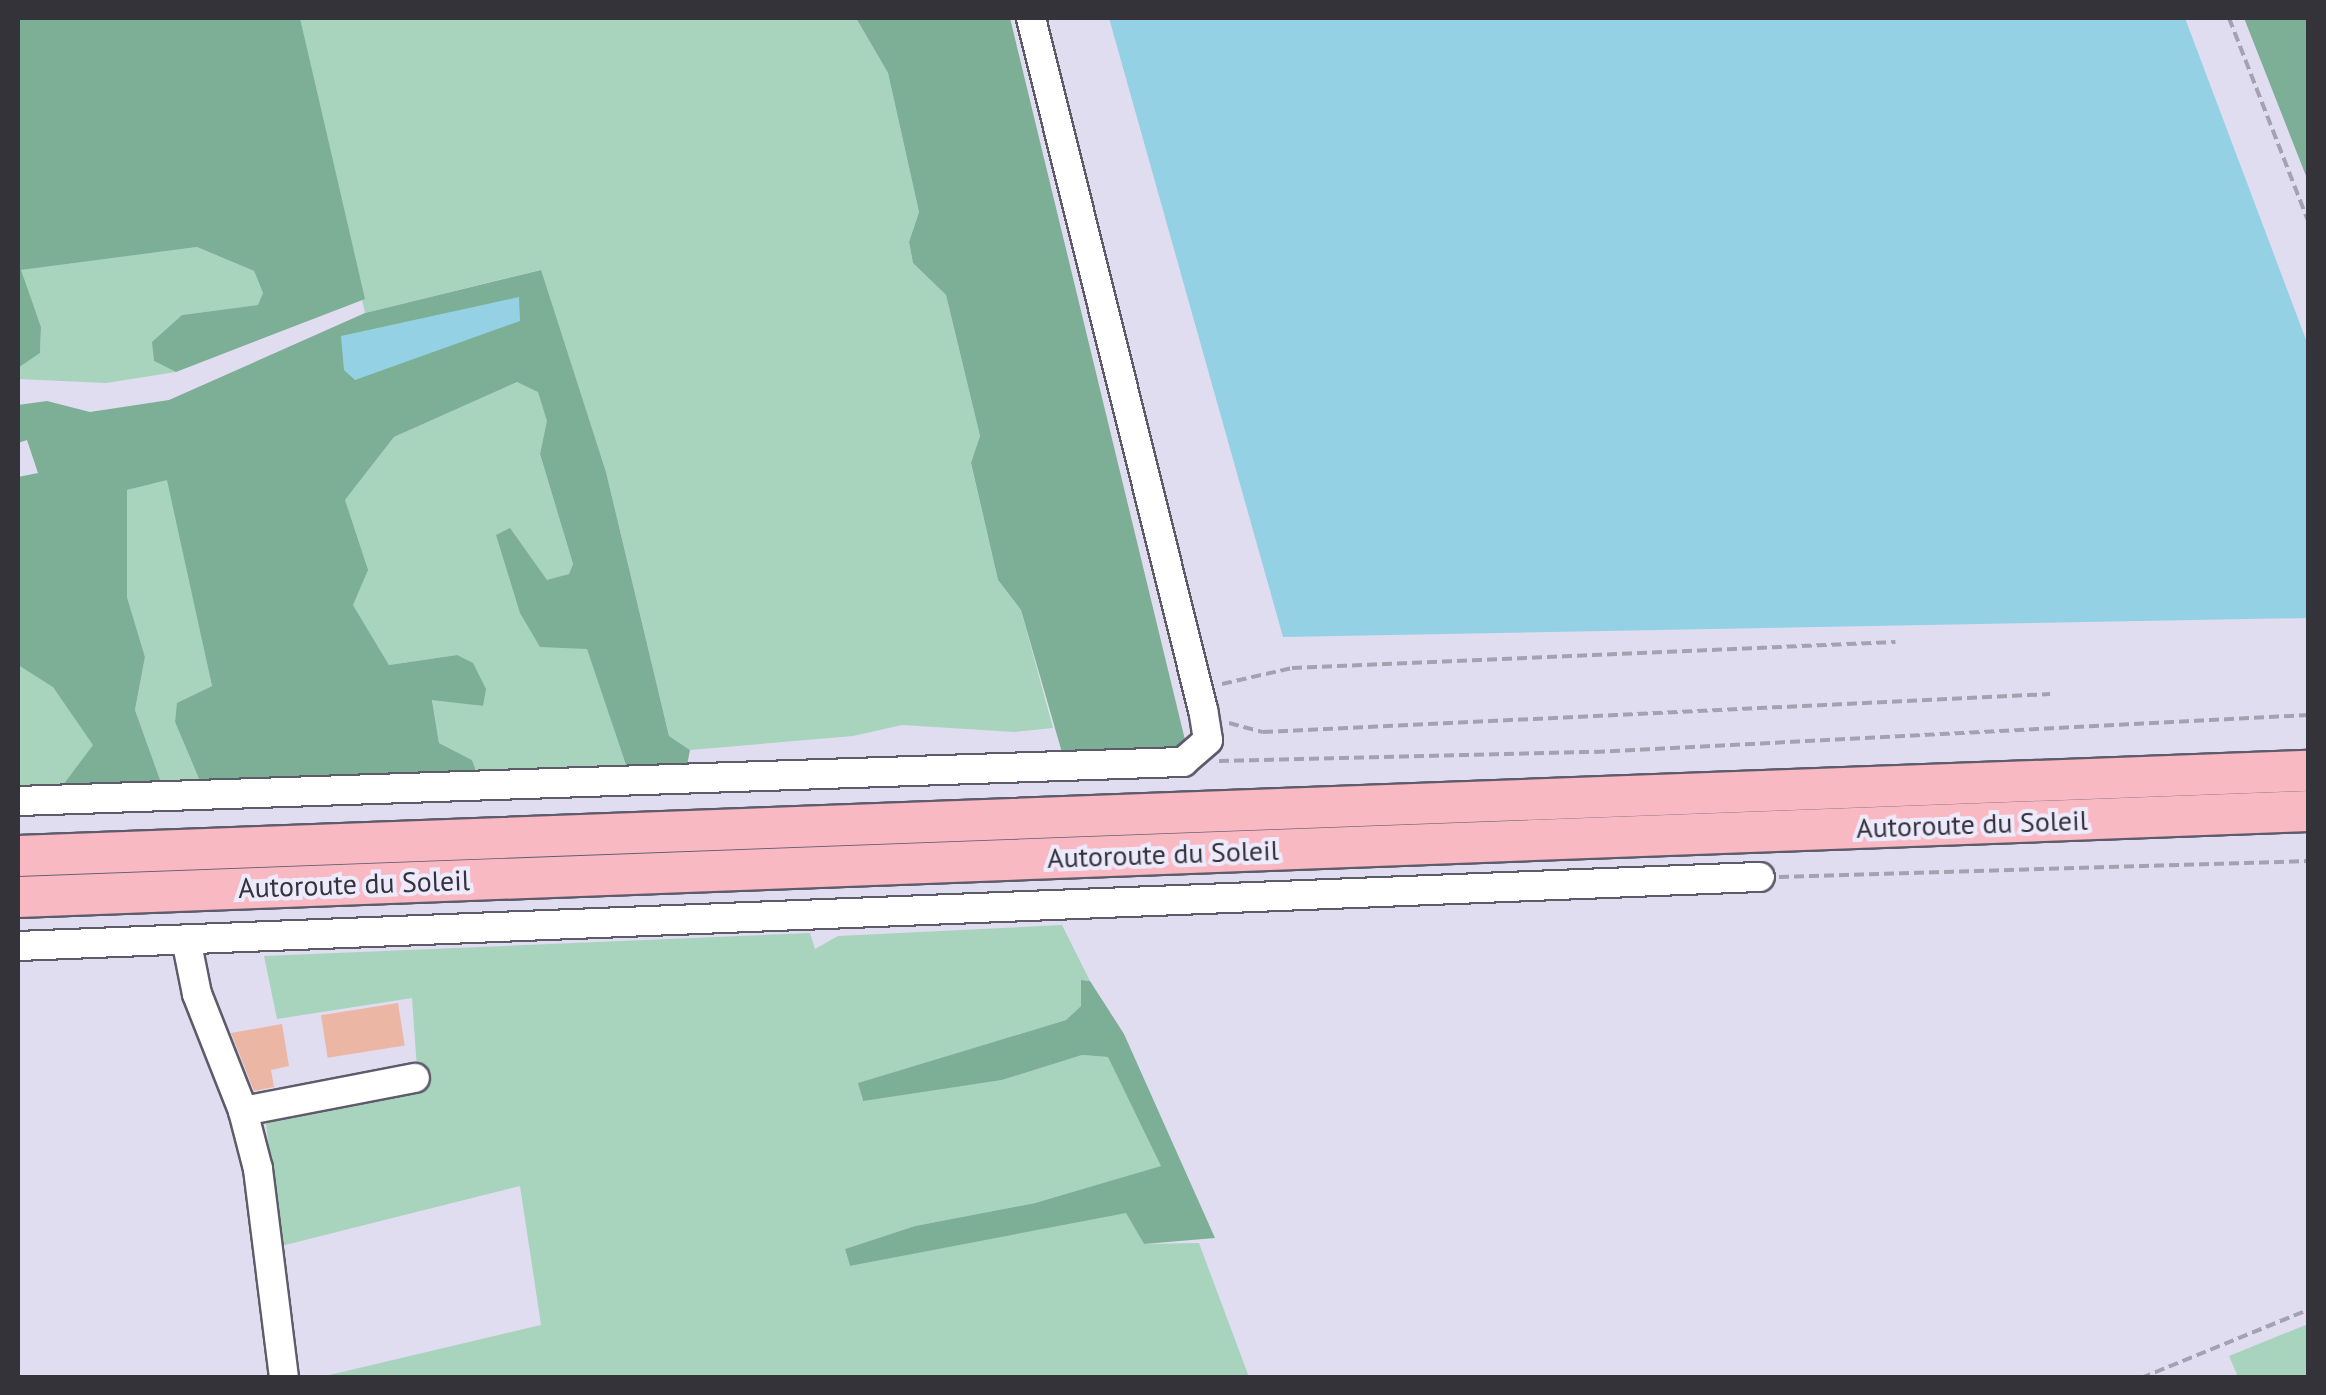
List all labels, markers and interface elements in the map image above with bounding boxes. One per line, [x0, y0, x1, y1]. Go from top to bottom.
street label: Autoroute du Soleil [1856, 803, 2088, 845]
street label: Autoroute du Soleil [1047, 833, 1279, 875]
street label: Autoroute du Soleil [238, 863, 470, 905]

